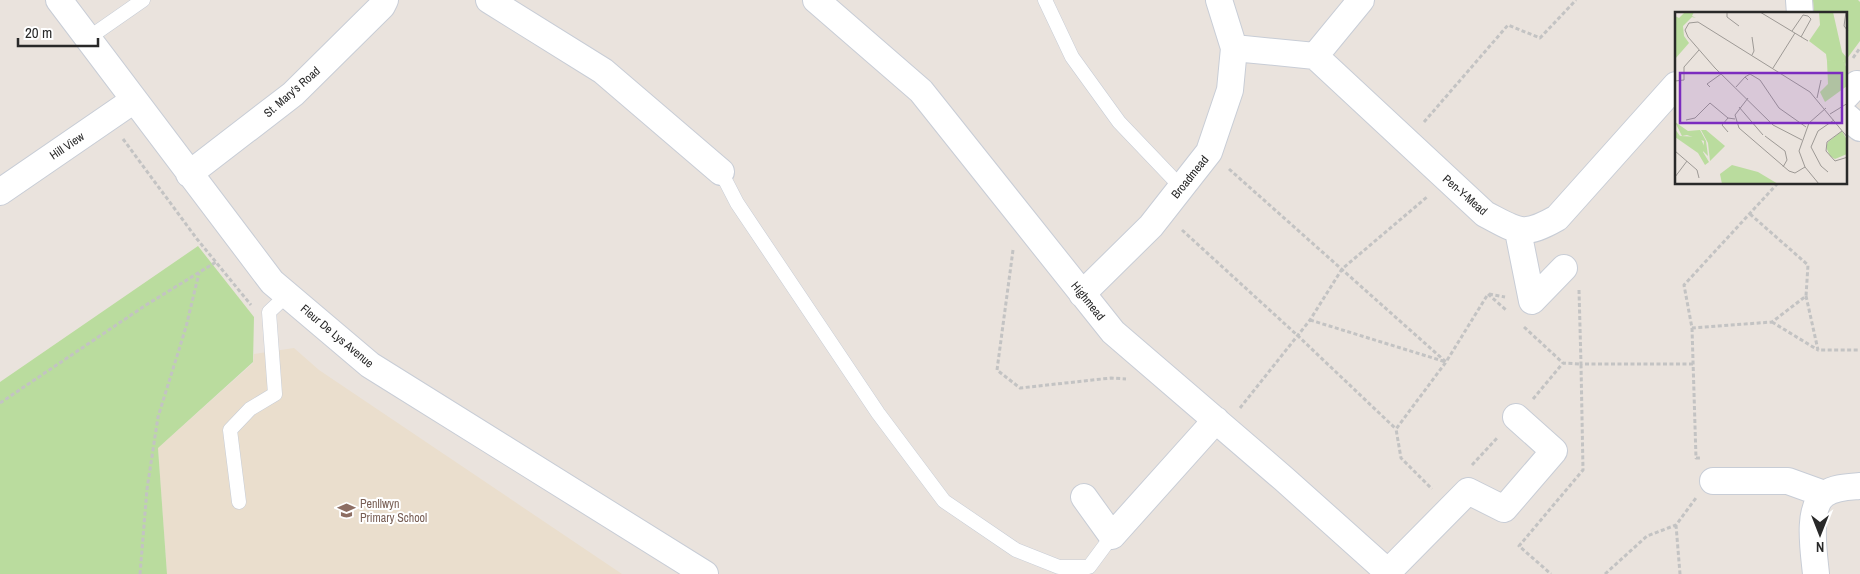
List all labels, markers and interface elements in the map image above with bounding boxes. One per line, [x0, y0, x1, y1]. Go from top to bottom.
inset map [1675, 12, 1848, 185]
scale bar [18, 15, 98, 47]
text: 20 m [25, 22, 52, 43]
street label: St. Mary's Road [260, 63, 324, 121]
street label: Hill View [47, 128, 88, 163]
street label: Broadmead [1168, 152, 1212, 202]
street label: Pen-Y-Mead [1439, 171, 1491, 219]
street label: Highmead [1067, 278, 1109, 324]
street label: Fleur De Lys Avenue [297, 301, 377, 371]
place label: Penllwyn Primary School [360, 496, 427, 526]
school or university icon: Penllwyn Primary School [336, 501, 356, 521]
north arrow [1795, 509, 1845, 559]
text: N [1816, 538, 1824, 556]

